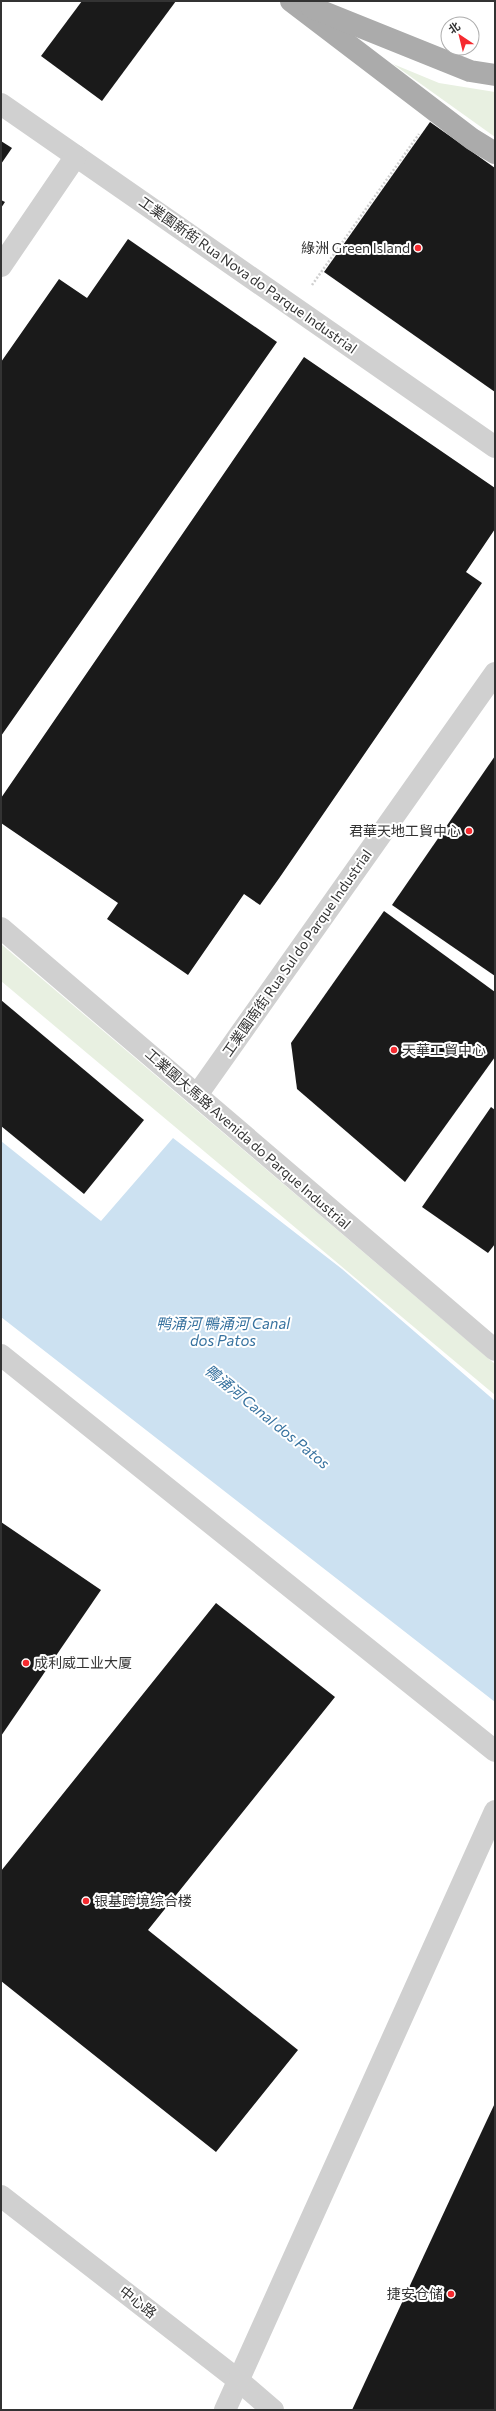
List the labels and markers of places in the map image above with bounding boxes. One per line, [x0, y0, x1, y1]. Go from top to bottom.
place label: 綠洲 Green Island [301, 239, 410, 256]
marker: 綠洲 Green Island [413, 243, 423, 253]
place label: 君華天地工貿中心 [349, 822, 461, 839]
marker: 君華天地工貿中心 [464, 826, 474, 836]
place label: 天華工貿中心 [402, 1041, 486, 1058]
marker: 天華工貿中心 [389, 1045, 399, 1055]
place label: 成利威工业大厦 [34, 1654, 132, 1671]
marker: 成利威工业大厦 [21, 1658, 31, 1668]
place label: 银基跨境综合楼 [94, 1892, 192, 1909]
marker: 银基跨境综合楼 [81, 1896, 91, 1906]
place label: 捷安仓储 [387, 2285, 443, 2302]
marker: 捷安仓储 [446, 2289, 456, 2299]

